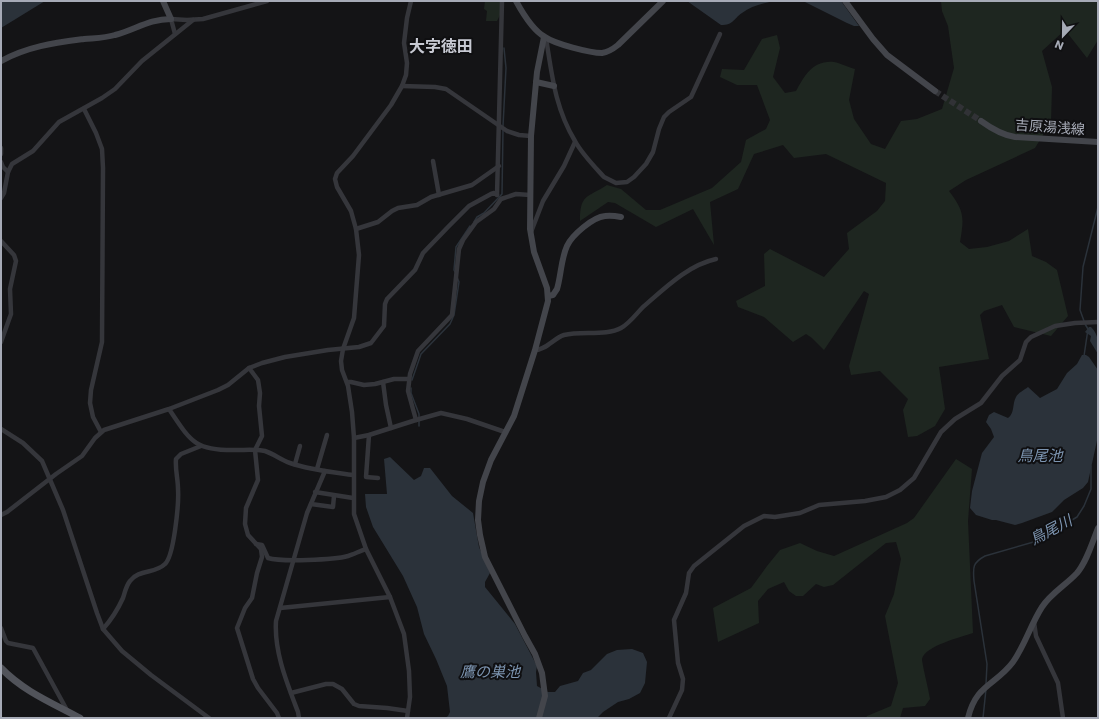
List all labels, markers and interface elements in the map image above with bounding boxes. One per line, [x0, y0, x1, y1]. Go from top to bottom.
north arrow [1043, 16, 1083, 56]
district label: 大字徳田 [409, 35, 473, 58]
text: N [1052, 36, 1066, 54]
street label: 吉原湯浅線 [1014, 115, 1086, 139]
water label: 鳥尾池 [1017, 445, 1064, 466]
water label: 鳥尾川 [1026, 509, 1077, 549]
water label: 鷹の巣池 [460, 661, 522, 682]

